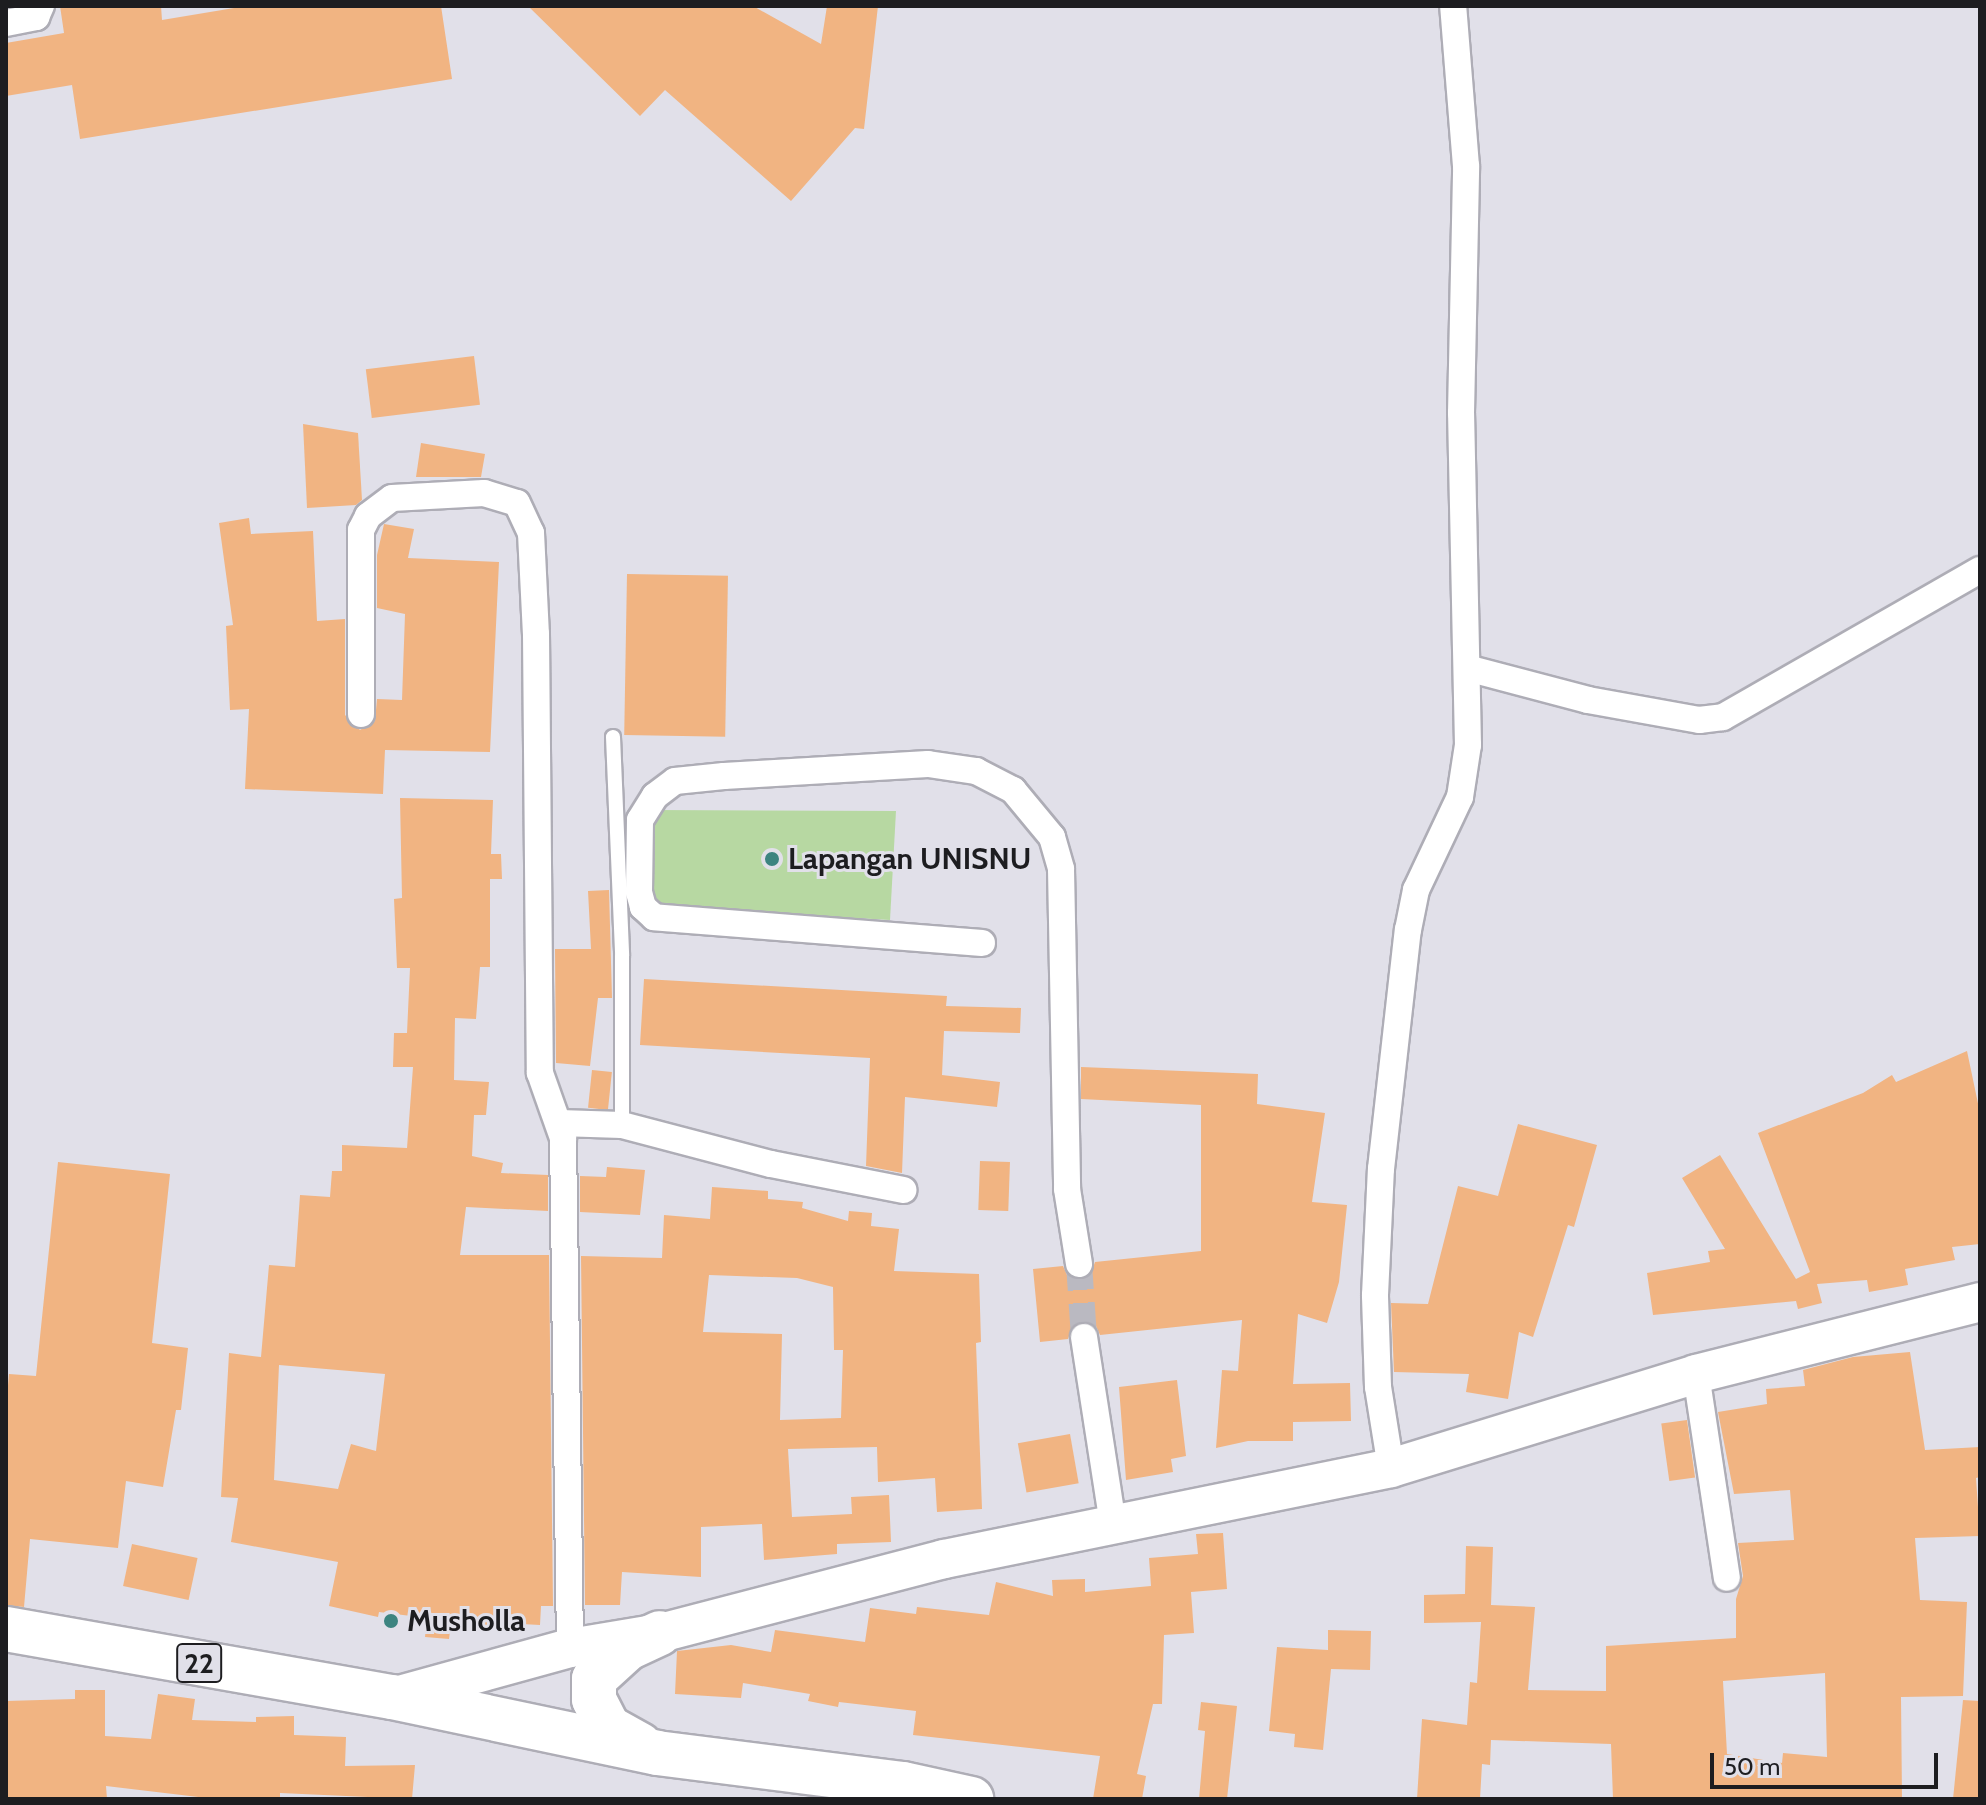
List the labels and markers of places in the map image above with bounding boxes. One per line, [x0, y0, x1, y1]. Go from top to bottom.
place label: Lapangan UNISNU [788, 841, 1031, 877]
marker: Lapangan UNISNU [763, 850, 781, 868]
place label: Musholla [407, 1603, 525, 1639]
marker: Musholla [382, 1612, 400, 1630]

